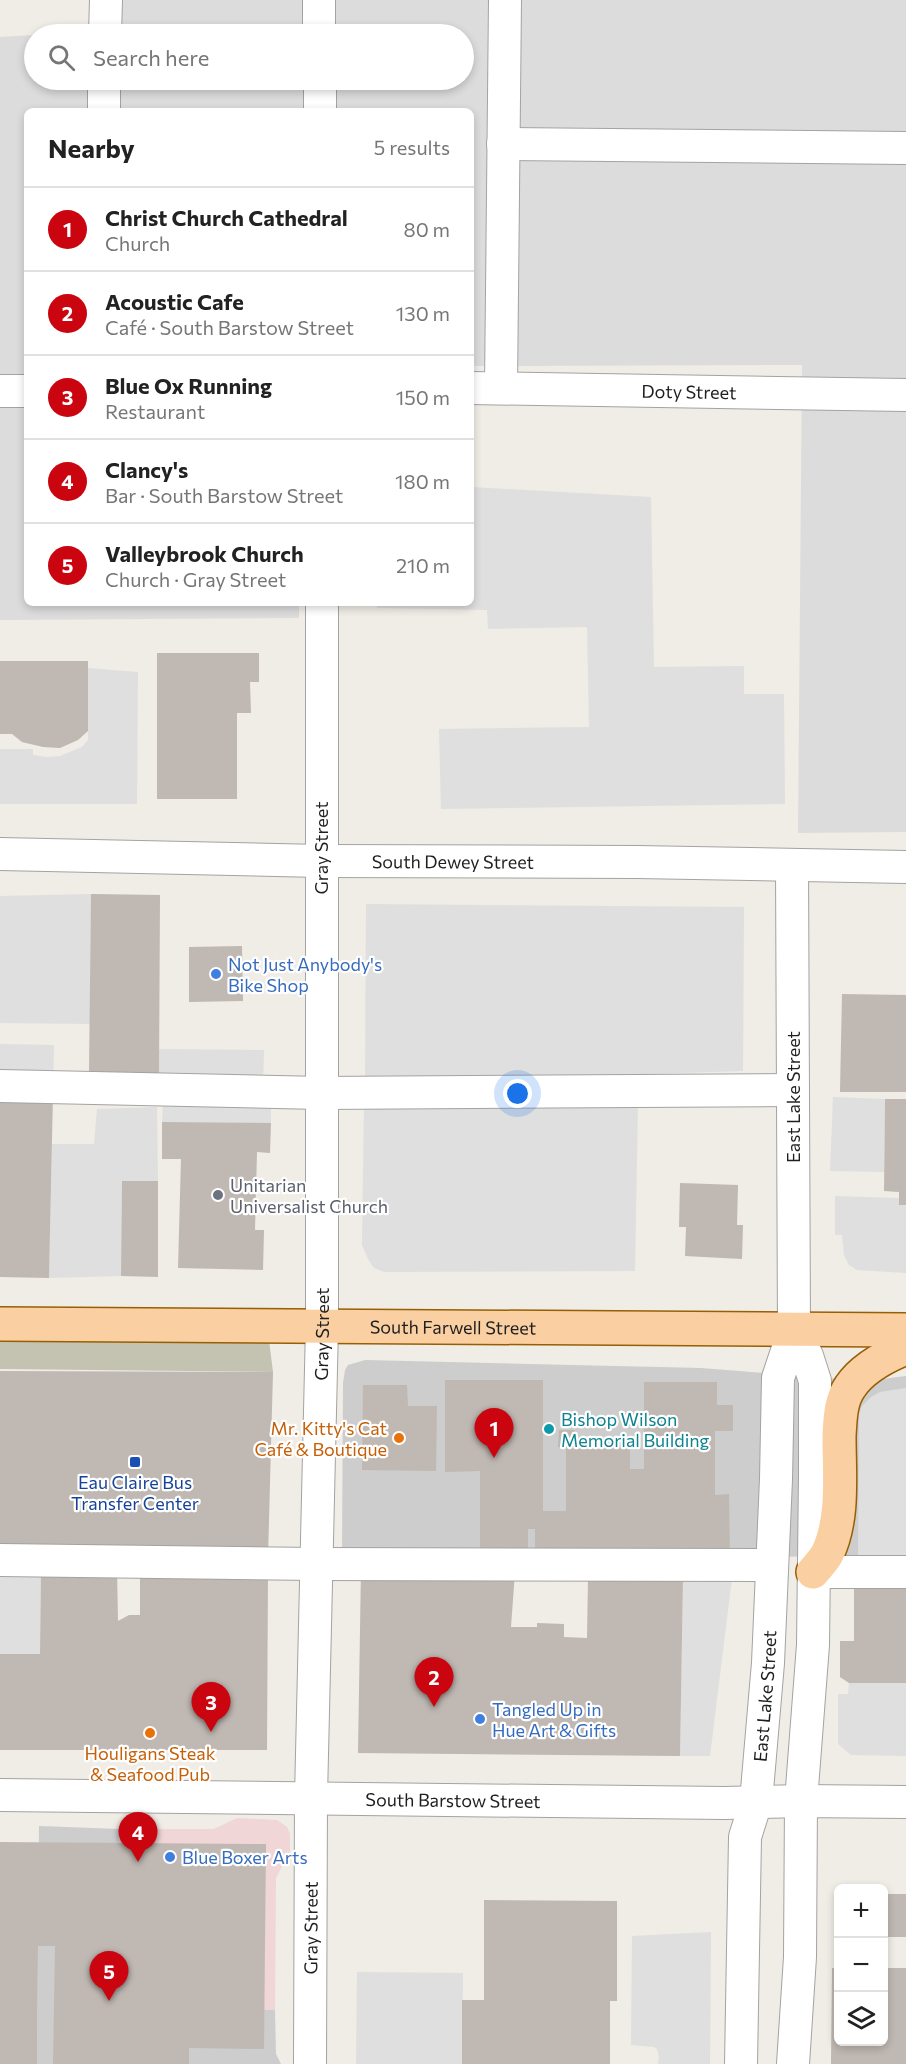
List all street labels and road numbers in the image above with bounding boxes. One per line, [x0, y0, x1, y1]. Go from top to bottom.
street label: Doty Street [641, 380, 737, 403]
street label: Gray Street [310, 801, 332, 895]
street label: South Dewey Street [372, 850, 534, 873]
street label: East Lake Street [782, 1031, 804, 1163]
street label: Gray Street [310, 1288, 333, 1381]
street label: South Farwell Street [370, 1315, 536, 1339]
street label: East Lake Street [749, 1630, 780, 1763]
street label: South Barstow Street [365, 1788, 541, 1812]
street label: Gray Street [299, 1881, 322, 1975]

